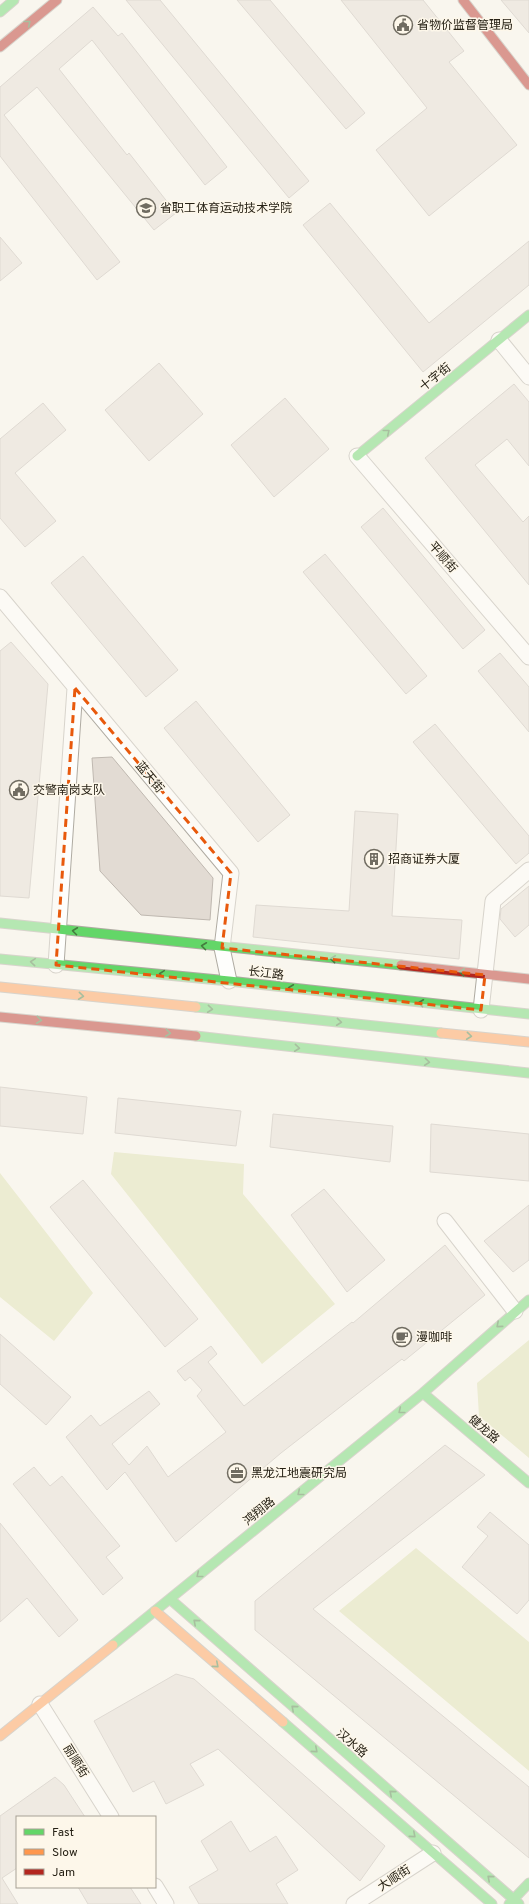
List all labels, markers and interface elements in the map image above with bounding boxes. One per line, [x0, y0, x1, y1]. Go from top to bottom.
public building icon: 省物价监督管理局 [392, 14, 414, 36]
place label: 省物价监督管理局 [417, 18, 513, 34]
one-way arrow [24, 21, 31, 28]
school or university icon: 省职工体育运动技术学院 [135, 197, 157, 219]
place label: 省职工体育运动技术学院 [160, 201, 292, 217]
street label: 十字街 [417, 360, 455, 395]
one-way arrow [382, 429, 389, 436]
street label: 平顺街 [424, 539, 460, 576]
street label: 蓝天街 [132, 759, 167, 797]
public building icon: 交警南岗支队 [8, 779, 30, 801]
place label: 交警南岗支队 [33, 783, 105, 799]
building icon: 招商证券大厦 [363, 848, 385, 870]
place label: 招商证券大厦 [388, 852, 460, 868]
one-way arrow [72, 927, 78, 936]
one-way arrow [201, 941, 207, 950]
one-way arrow [330, 955, 336, 964]
one-way arrow [30, 958, 36, 967]
street label: 长江路 [247, 964, 285, 984]
one-way arrow [459, 968, 465, 977]
one-way arrow [159, 970, 165, 979]
one-way arrow [288, 984, 294, 993]
one-way arrow [78, 991, 84, 1000]
one-way arrow [417, 999, 424, 1008]
one-way arrow [207, 1004, 213, 1013]
one-way arrow [36, 1016, 42, 1025]
one-way arrow [336, 1018, 342, 1027]
one-way arrow [165, 1028, 171, 1037]
one-way arrow [465, 1031, 472, 1040]
one-way arrow [294, 1043, 300, 1052]
one-way arrow [424, 1057, 430, 1066]
one-way arrow [497, 1321, 504, 1328]
cafe icon: 漫咖啡 [391, 1326, 413, 1348]
place label: 漫咖啡 [416, 1330, 452, 1346]
one-way arrow [398, 1406, 406, 1413]
street label: 健龙路 [464, 1412, 502, 1447]
office icon: 黑龙江地震研究局 [226, 1462, 248, 1484]
place label: 黑龙江地震研究局 [251, 1466, 347, 1482]
one-way arrow [298, 1488, 305, 1495]
street label: 鸿翔路 [241, 1494, 279, 1529]
one-way arrow [197, 1570, 204, 1577]
one-way arrow [193, 1620, 200, 1627]
one-way arrow [212, 1660, 219, 1667]
one-way arrow [291, 1705, 298, 1712]
street label: 汉水路 [333, 1726, 370, 1762]
street label: 丽顺街 [59, 1742, 91, 1781]
one-way arrow [310, 1745, 317, 1752]
one-way arrow [389, 1791, 396, 1798]
legend [16, 1816, 156, 1888]
text: Fast [52, 1825, 74, 1841]
one-way arrow [408, 1830, 416, 1837]
text: Slow [52, 1845, 78, 1861]
street label: 大顺街 [375, 1862, 414, 1895]
text: Jam [52, 1865, 75, 1881]
one-way arrow [487, 1876, 494, 1883]

